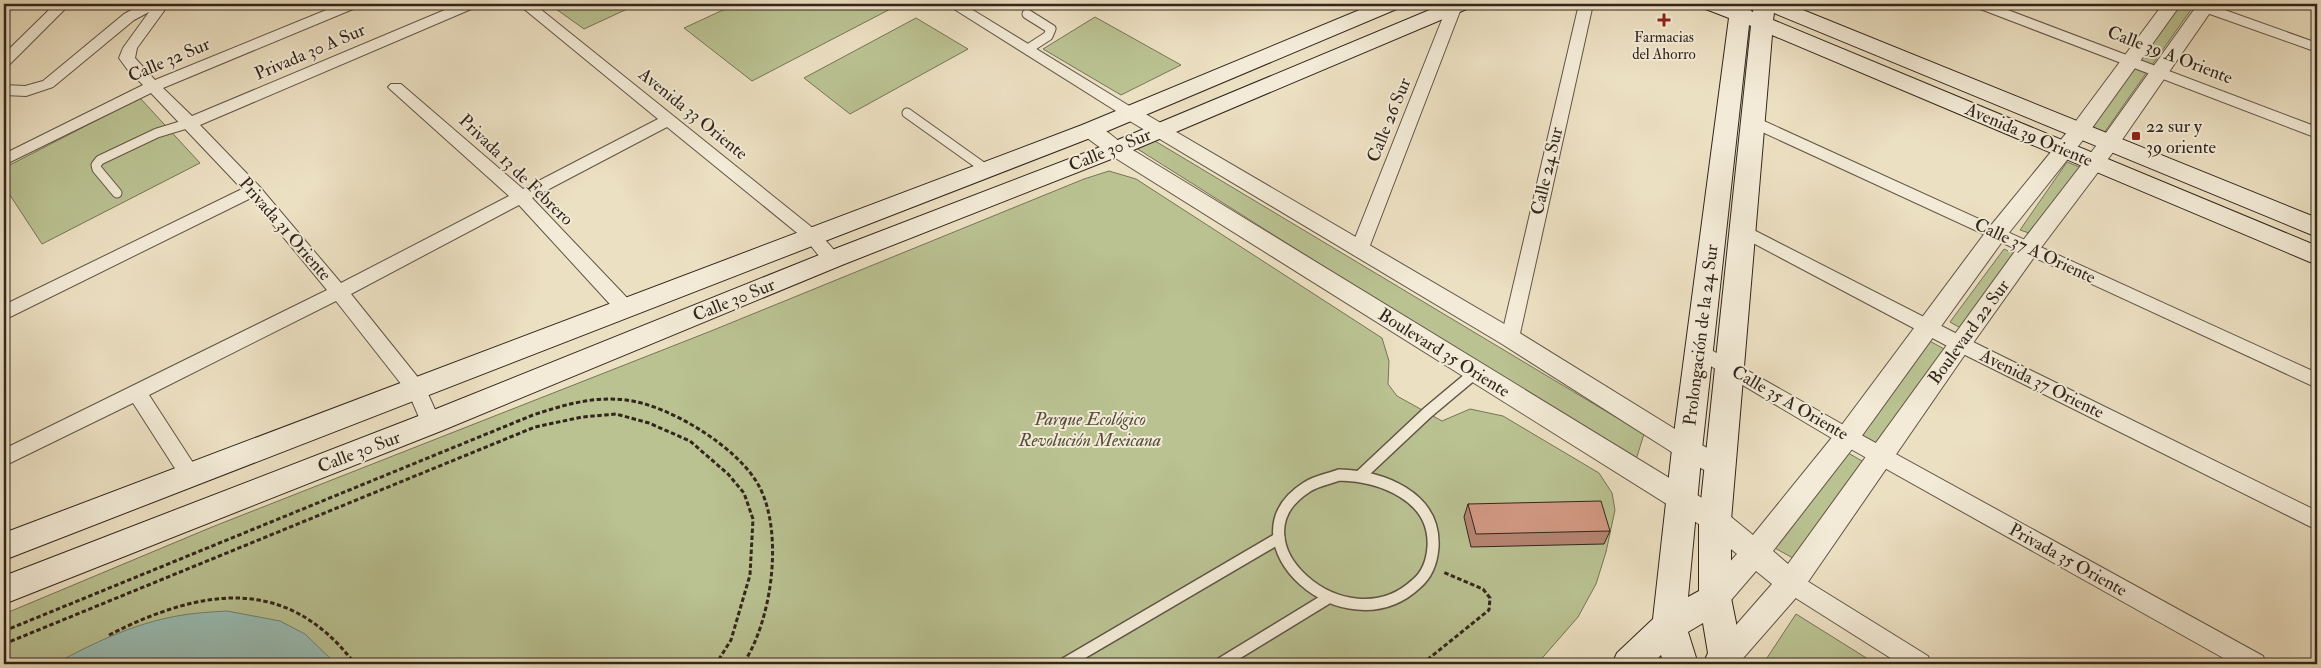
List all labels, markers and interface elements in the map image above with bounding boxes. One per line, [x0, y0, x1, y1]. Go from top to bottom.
marker: Farmacias del Ahorro [1658, 14, 1670, 26]
street label: Privada 30 A Sur [251, 18, 369, 86]
street label: Calle 39 A Oriente [2104, 21, 2236, 90]
place label: Farmacias del Ahorro [1632, 28, 1696, 64]
street label: Calle 32 Sur [125, 32, 214, 88]
street label: Avenida 33 Oriente [633, 62, 753, 165]
street label: Calle 26 Sur [1362, 74, 1416, 166]
street label: Avenida 39 Oriente [1961, 97, 2097, 172]
street label: Privada 13 de Febrero [454, 109, 578, 231]
place label: 22 sur y 39 oriente [2146, 115, 2217, 159]
street label: Calle 30 Sur [1065, 123, 1155, 177]
street label: Calle 24 Sur [1526, 125, 1568, 217]
marker: 22 sur y 39 oriente [2130, 130, 2142, 142]
street label: Privada 31 Oriente [234, 172, 337, 286]
street label: Calle 37 A Oriente [1971, 213, 2100, 289]
street label: Prolongación de la 24 Sur [1678, 243, 1724, 427]
street label: Calle 30 Sur [689, 273, 779, 327]
street label: Boulevard 22 Sur [1923, 275, 2015, 389]
street label: Boulevard 35 Oriente [1374, 303, 1514, 403]
street label: Avenida 37 Oriente [1975, 344, 2108, 424]
street label: Calle 35 A Oriente [1728, 360, 1853, 446]
park label: Parque Ecológico Revolución Mexicana [1018, 408, 1161, 452]
street label: Calle 30 Sur [314, 426, 404, 478]
street label: Privada 35 Oriente [2005, 518, 2132, 602]

